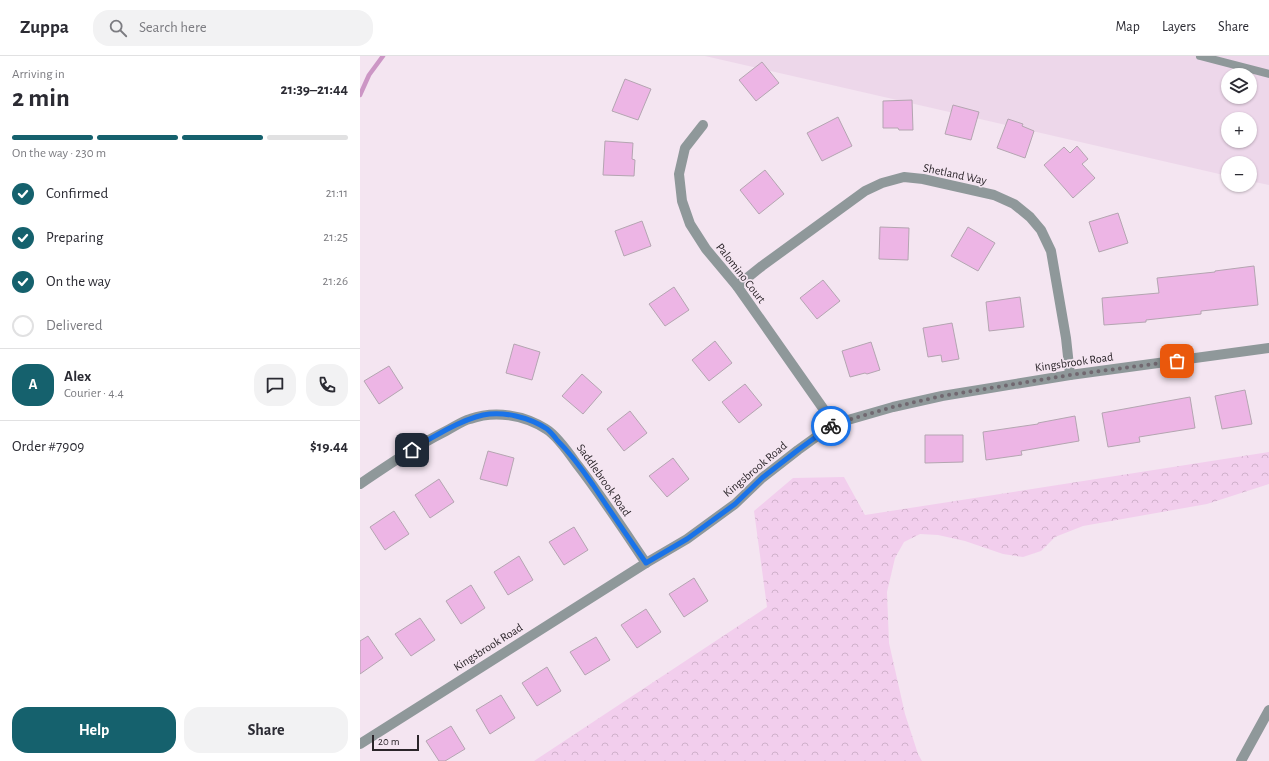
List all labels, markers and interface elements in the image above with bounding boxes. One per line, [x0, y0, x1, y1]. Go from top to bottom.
search box [93, 10, 373, 46]
icon: search [107, 17, 129, 39]
text: Zuppa [20, 18, 69, 37]
text: Search here [139, 20, 207, 35]
text: Map [1115, 20, 1140, 34]
text: Layers [1162, 20, 1196, 34]
text: Share [1218, 20, 1249, 34]
text: Arriving in [12, 68, 65, 81]
map controls [1221, 68, 1257, 192]
button: layers [1221, 68, 1257, 104]
text: 21:39–21:44 [280, 82, 348, 97]
text: 2 min [12, 85, 70, 111]
button: + [1221, 112, 1257, 148]
text: On the way · 230 m [12, 147, 106, 160]
button: − [1221, 156, 1257, 192]
street label: Shetland Way [922, 161, 988, 188]
icon: check [12, 183, 34, 205]
text: Confirmed [46, 186, 108, 201]
text: 21:11 [326, 187, 348, 200]
icon: check [12, 227, 34, 249]
text: Preparing [46, 230, 103, 245]
text: 21:25 [323, 231, 348, 244]
street label: Palomino Court [714, 241, 768, 305]
icon: check [12, 271, 34, 293]
text: On the way [46, 274, 111, 289]
text: 21:26 [323, 275, 348, 288]
text: Delivered [46, 318, 103, 333]
pin [1160, 344, 1194, 378]
icon: bag [1166, 350, 1188, 372]
street label: Kingsbrook Road [1034, 351, 1114, 373]
button: chat [254, 364, 296, 406]
button: phone [306, 364, 348, 406]
text: Alex [64, 369, 91, 384]
text: A [28, 377, 38, 392]
text: Courier · 4.4 [64, 387, 124, 400]
courier [811, 406, 851, 446]
icon: bike [820, 415, 842, 437]
pin [395, 433, 429, 467]
text: Order #7909 [12, 439, 84, 454]
text: $19.44 [310, 439, 348, 454]
icon: home [401, 439, 423, 461]
street label: Kingsbrook Road [721, 439, 789, 499]
street label: Saddlebrook Road [575, 442, 633, 518]
street label: Kingsbrook Road [451, 621, 525, 673]
button: Help [12, 707, 176, 753]
button: Share [184, 707, 348, 753]
scale bar [372, 733, 419, 752]
text: 20 m [378, 736, 399, 747]

